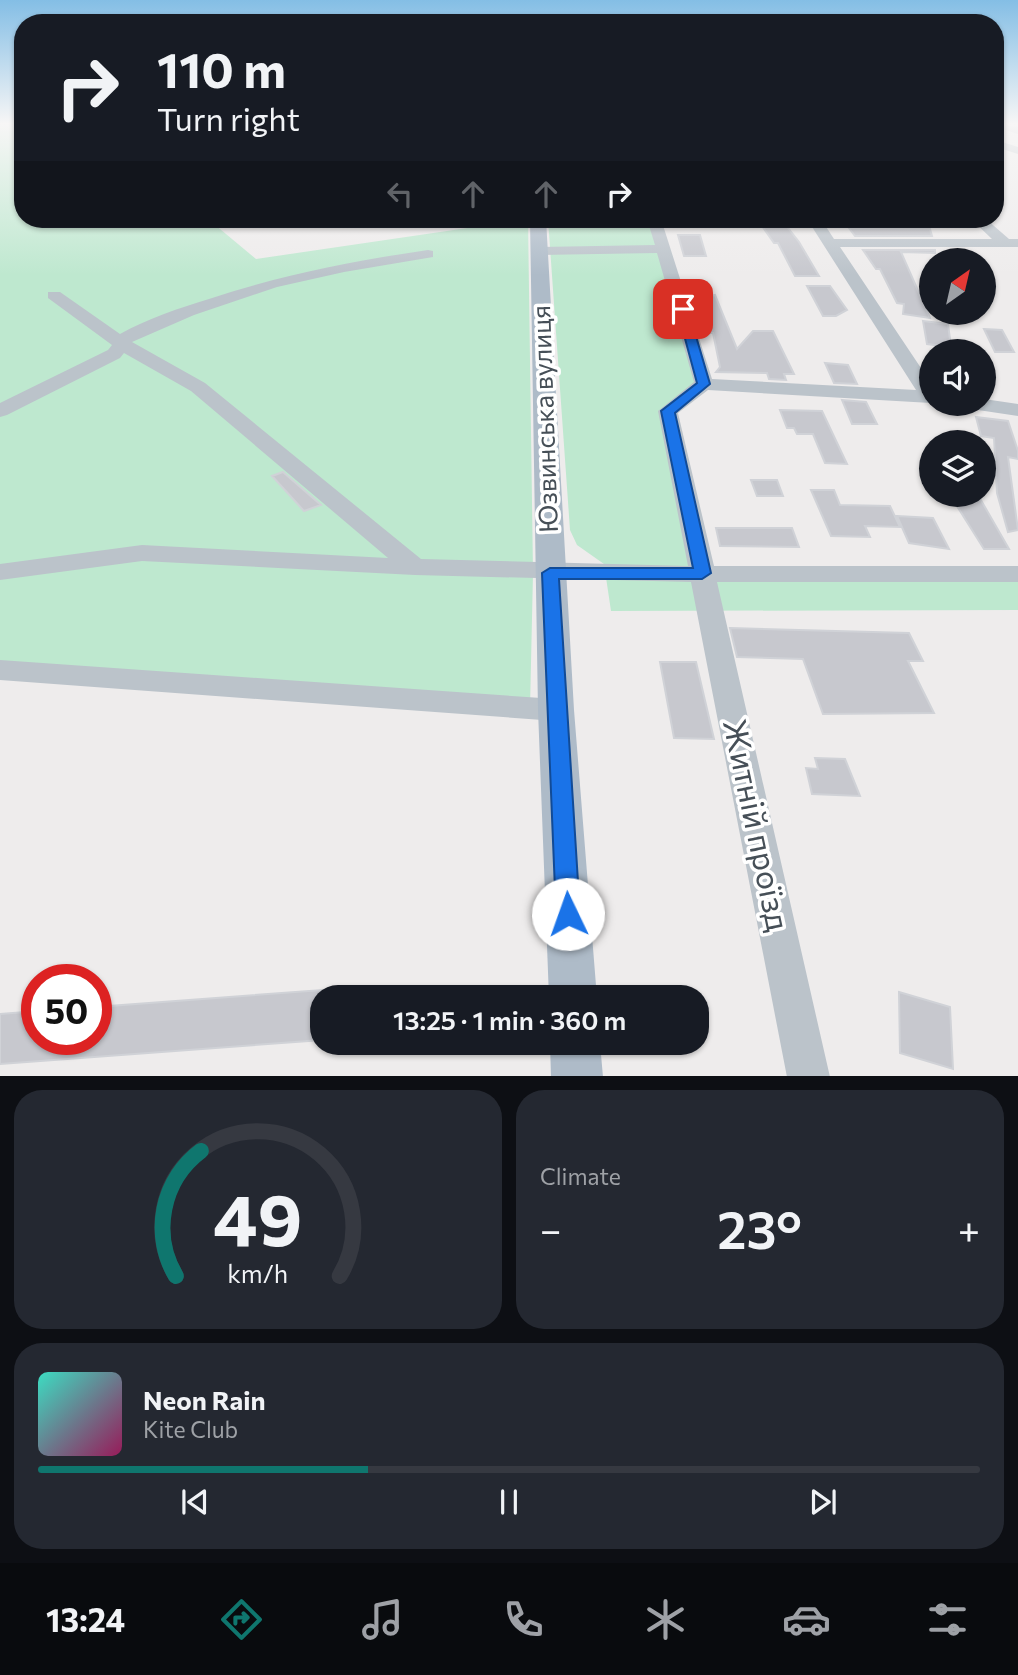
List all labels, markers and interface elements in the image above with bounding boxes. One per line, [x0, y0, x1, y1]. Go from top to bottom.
text: 110 m [157, 38, 286, 98]
icon: right [42, 42, 133, 133]
text: Turn right [157, 98, 300, 138]
icon: left [381, 175, 419, 213]
icon: ahead [454, 175, 492, 213]
icon: ahead [527, 175, 565, 213]
icon: right [600, 175, 638, 213]
north arrow [919, 248, 996, 326]
map controls [919, 248, 996, 507]
pin [653, 279, 713, 339]
icon: arrive [664, 290, 702, 328]
street label: Юзвинська вулиця [524, 305, 563, 533]
button: sound [919, 339, 996, 416]
button: layers [919, 430, 996, 507]
street label: Житній проїзд [716, 715, 800, 935]
position arrow [531, 877, 605, 951]
speed limit sign: 50 [21, 964, 112, 1055]
text: 13:25 · 1 min · 360 m [393, 1004, 626, 1035]
text: Climate [540, 1162, 621, 1190]
text: 49 [213, 1172, 303, 1261]
text: 23° [717, 1196, 802, 1260]
text: − [540, 1205, 562, 1252]
text: + [958, 1205, 980, 1252]
text: km/h [228, 1257, 288, 1287]
text: Neon Rain [143, 1384, 266, 1415]
text: Kite Club [143, 1415, 238, 1443]
icon: previous [176, 1483, 214, 1521]
icon: pause [490, 1483, 528, 1521]
icon: next [804, 1483, 842, 1521]
icon: directions [217, 1595, 266, 1644]
icon: music [358, 1595, 407, 1644]
icon: phone [499, 1595, 548, 1644]
icon: climate [641, 1595, 690, 1644]
icon: car [782, 1595, 831, 1644]
icon: filters [923, 1595, 972, 1644]
text: 13:24 [46, 1599, 125, 1639]

